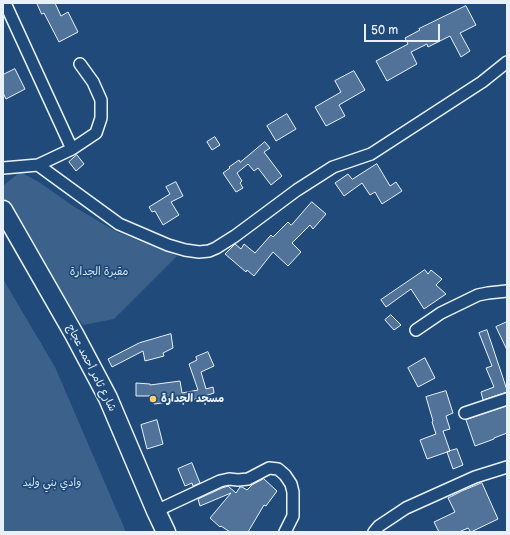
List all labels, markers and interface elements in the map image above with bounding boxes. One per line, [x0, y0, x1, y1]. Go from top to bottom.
scale bar [366, 16, 442, 42]
text: 50 m [371, 23, 398, 38]
park label: مقبرة الجدارة [70, 265, 128, 279]
street label: شارع ثامر أحمد عجاج [63, 322, 119, 414]
place label: مسجد الجدارة [161, 392, 224, 406]
marker: مسجد الجدارة [148, 394, 158, 404]
park label: وادي بني وليد [23, 476, 81, 490]

